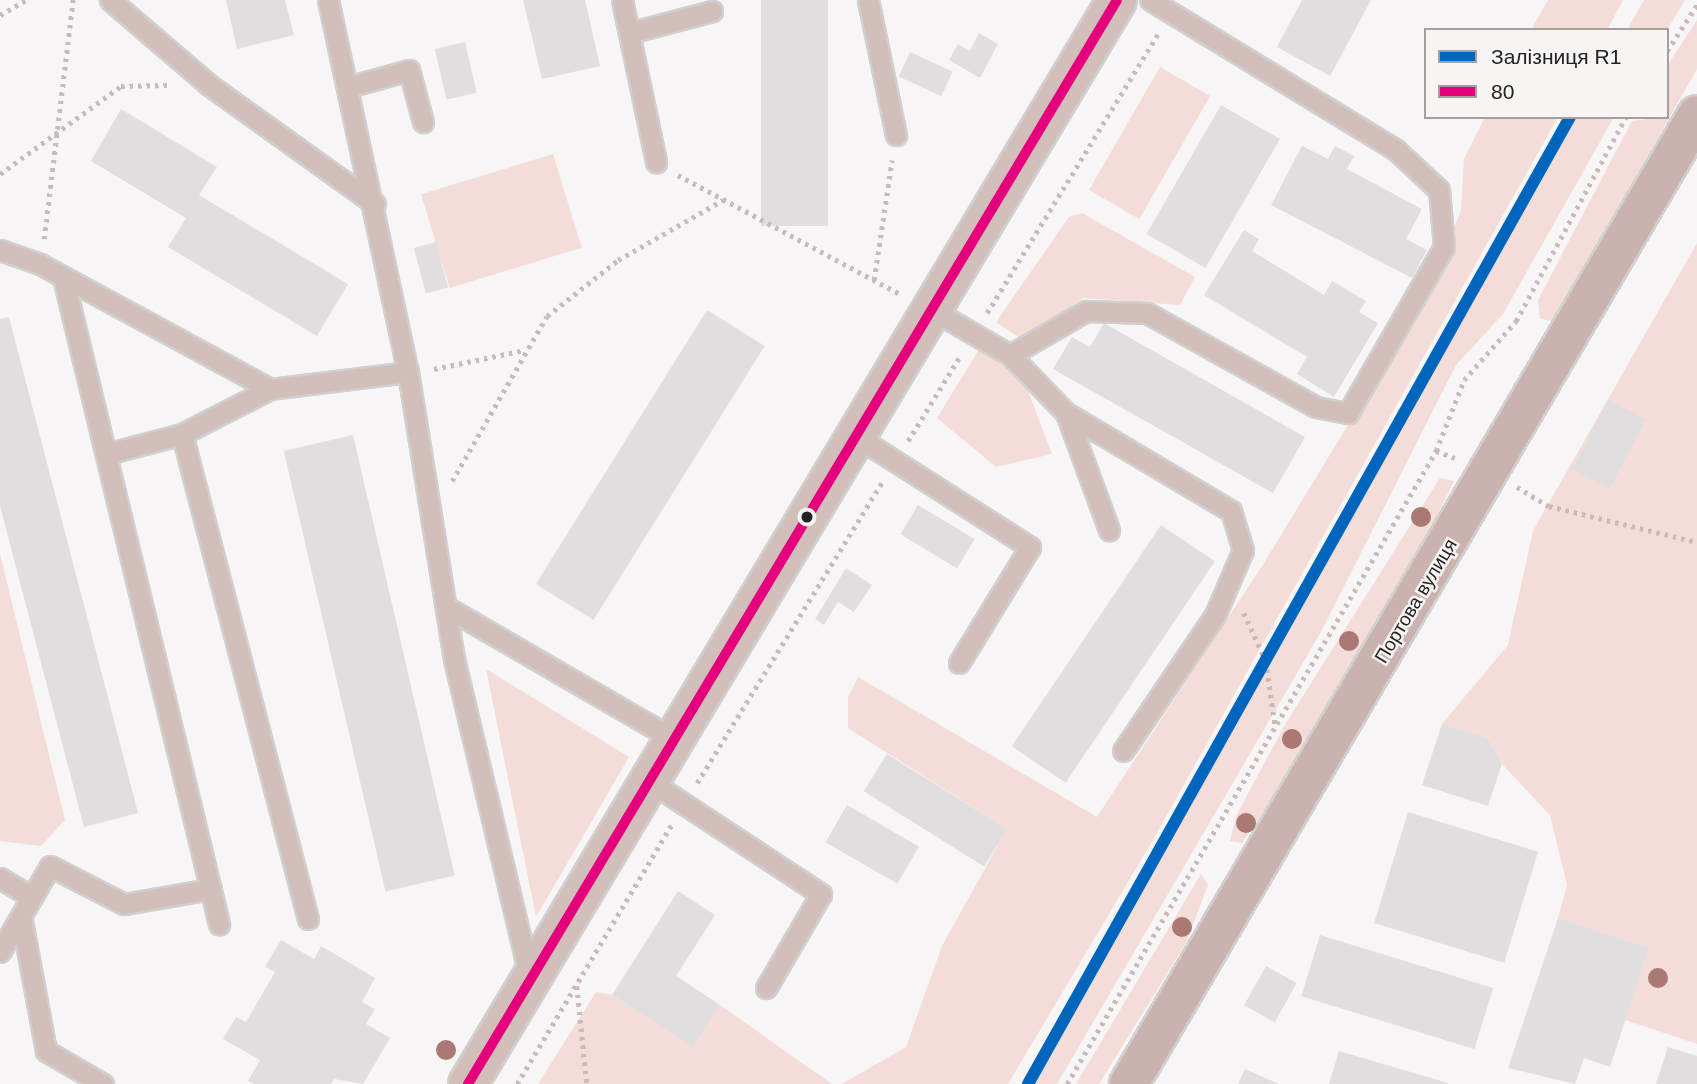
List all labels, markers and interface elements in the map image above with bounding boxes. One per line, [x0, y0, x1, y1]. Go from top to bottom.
legend [1424, 28, 1669, 119]
text: Залізниця R1 [1491, 45, 1621, 68]
text: 80 [1491, 80, 1514, 103]
unlabelled marker [800, 510, 814, 524]
street label: Портова вулиця [1370, 535, 1462, 667]

